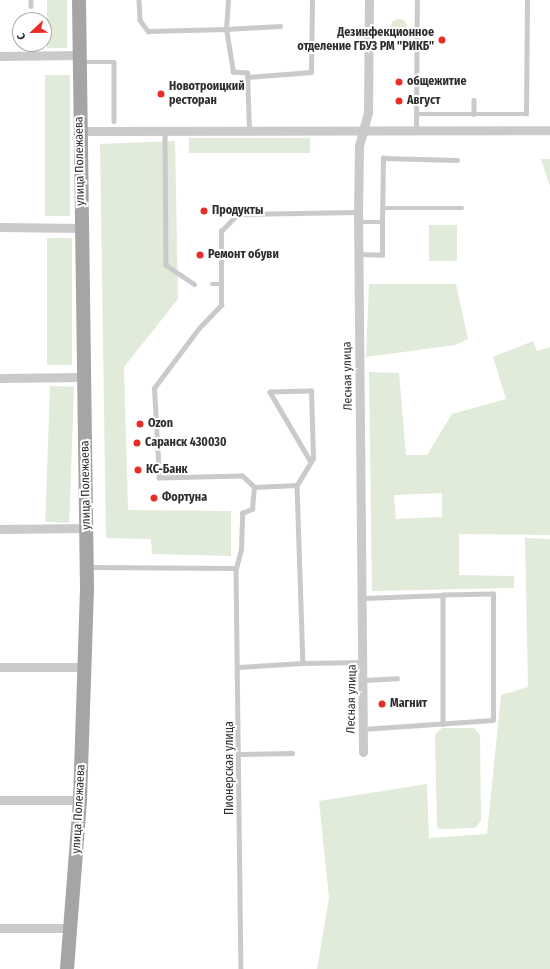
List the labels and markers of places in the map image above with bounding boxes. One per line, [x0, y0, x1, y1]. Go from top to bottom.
place label: Дезинфекционное отделение ГБУЗ РМ "РИКБ" [297, 26, 434, 54]
marker: Дезинфекционное отделение ГБУЗ РМ "РИКБ" [437, 35, 447, 45]
place label: общежитие [407, 75, 466, 89]
marker: общежитие [394, 77, 404, 87]
place label: Новотроицкий ресторан [169, 80, 245, 108]
marker: Новотроицкий ресторан [156, 89, 166, 99]
place label: Август [407, 94, 440, 108]
marker: Август [394, 96, 404, 106]
place label: Продукты [212, 204, 263, 218]
marker: Продукты [199, 206, 209, 216]
place label: Ремонт обуви [208, 248, 279, 262]
marker: Ремонт обуви [195, 250, 205, 260]
place label: Ozon [148, 417, 173, 431]
marker: Ozon [135, 419, 145, 429]
place label: Саранск 430030 [145, 436, 227, 450]
marker: Саранск 430030 [132, 438, 142, 448]
place label: КС-Банк [146, 463, 188, 477]
marker: КС-Банк [133, 465, 143, 475]
place label: Фортуна [162, 491, 207, 505]
marker: Фортуна [149, 493, 159, 503]
place label: Магнит [390, 697, 427, 711]
marker: Магнит [377, 699, 387, 709]

